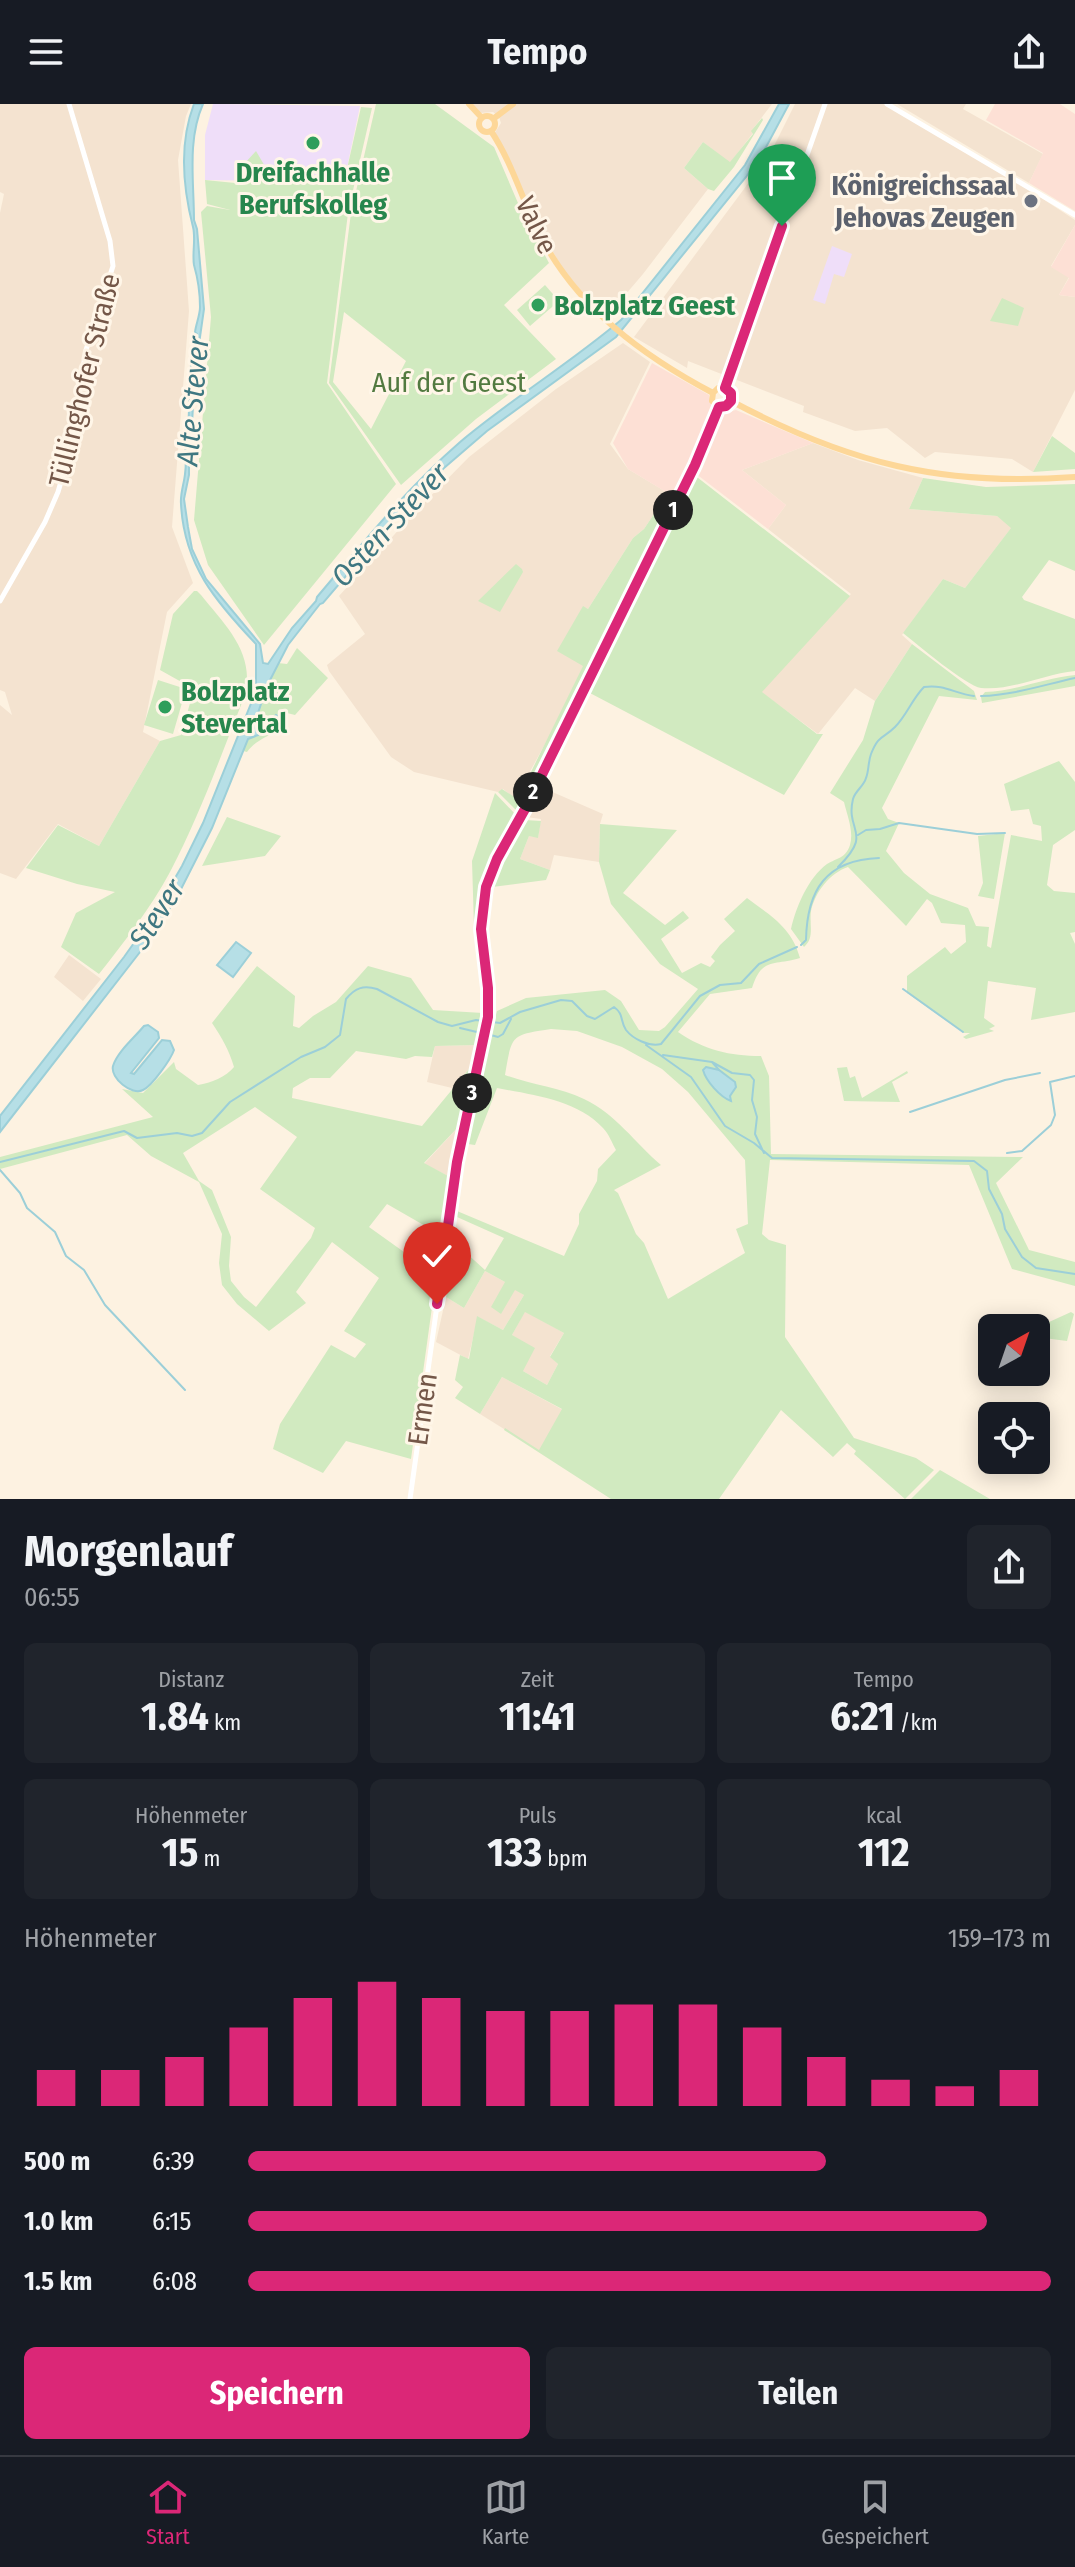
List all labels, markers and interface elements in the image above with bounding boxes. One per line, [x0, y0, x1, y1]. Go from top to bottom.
icon: menu [24, 30, 68, 74]
text: Tempo [487, 30, 588, 74]
icon: share [1007, 30, 1051, 74]
marker: Dreifachhalle Berufskolleg [304, 134, 322, 152]
pin [748, 144, 816, 226]
place label: Dreifachhalle Berufskolleg [236, 156, 390, 221]
icon: arrive [760, 156, 804, 200]
place label: Königreichssaal Jehovas Zeugen [831, 169, 1015, 234]
street label: Valve [509, 191, 565, 259]
marker: Königreichssaal Jehovas Zeugen [1022, 192, 1040, 210]
street label: Tüllinghofer Straße [42, 270, 127, 490]
place label: Bolzplatz Geest [554, 289, 736, 322]
marker: Bolzplatz Geest [529, 296, 547, 314]
water label: Alte Stever [169, 333, 217, 468]
park label: Auf der Geest [372, 366, 527, 399]
water label: Osten-Stever [324, 455, 457, 594]
pin: 1 [653, 490, 693, 530]
text: 1 [668, 496, 678, 523]
place label: Bolzplatz Stevertal [181, 675, 290, 740]
marker: Bolzplatz Stevertal [156, 698, 174, 716]
pin: 2 [513, 772, 553, 812]
text: 2 [528, 778, 538, 805]
water label: Stever [121, 871, 194, 956]
pin: 3 [452, 1073, 492, 1113]
text: 3 [467, 1079, 477, 1106]
pin [403, 1222, 471, 1304]
icon: check [415, 1234, 459, 1278]
north arrow [978, 1314, 1050, 1386]
map controls [978, 1314, 1050, 1474]
street label: Ermen [401, 1371, 444, 1447]
button: locate [978, 1402, 1050, 1474]
text: Morgenlauf [24, 1525, 232, 1578]
button: share [967, 1525, 1051, 1609]
text: 06:55 [24, 1582, 80, 1613]
text: Distanz [158, 1666, 224, 1693]
text: Zeit [521, 1666, 554, 1693]
text: Tempo [854, 1666, 914, 1693]
text: 1.84 [141, 1693, 209, 1741]
text: 11:41 [499, 1693, 576, 1741]
text: 6:21 [830, 1693, 895, 1741]
text: km [209, 1709, 241, 1736]
text: /km [895, 1709, 938, 1736]
text: Höhenmeter [135, 1802, 247, 1829]
text: Puls [519, 1802, 556, 1829]
text: kcal [866, 1802, 902, 1829]
text: 15 [162, 1829, 198, 1877]
text: 133 [487, 1829, 542, 1877]
text: 112 [858, 1829, 910, 1877]
text: m [198, 1845, 220, 1872]
text: bpm [542, 1845, 588, 1872]
text: Höhenmeter [24, 1923, 157, 1954]
text: 159–173 m [948, 1923, 1051, 1954]
text: 500 m [24, 2146, 90, 2177]
text: 6:39 [152, 2146, 195, 2177]
text: 1.0 km [24, 2206, 93, 2237]
text: 6:15 [152, 2206, 191, 2237]
text: 1.5 km [24, 2266, 92, 2297]
text: 6:08 [152, 2266, 197, 2297]
button: Speichern [24, 2347, 530, 2439]
button: Teilen [546, 2347, 1051, 2439]
tab: Start [146, 2475, 190, 2550]
tab: Karte [482, 2475, 529, 2550]
tab: Gespeichert [821, 2475, 929, 2550]

